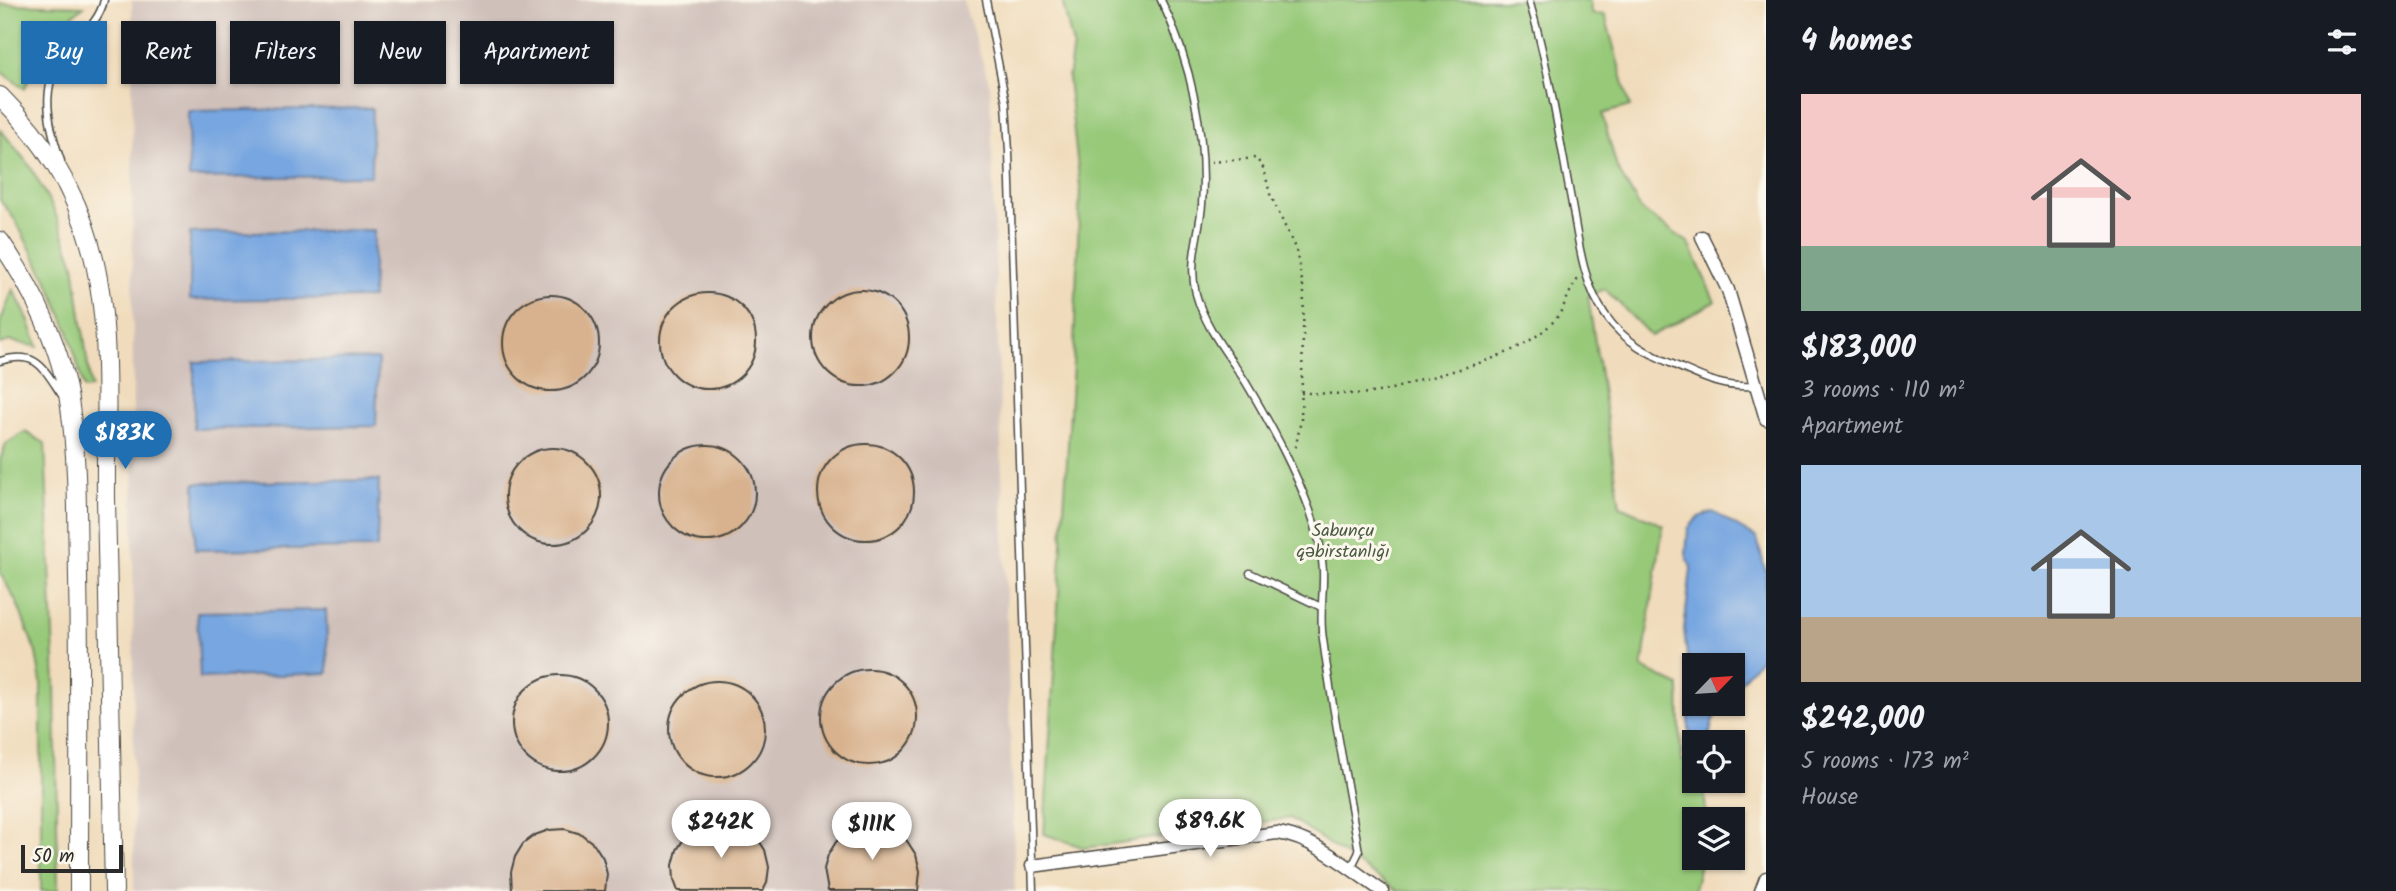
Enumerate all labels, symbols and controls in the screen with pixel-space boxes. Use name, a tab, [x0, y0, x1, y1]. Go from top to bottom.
text: 4 homes	[1801, 18, 1913, 66]
chip: Buy	[21, 21, 107, 84]
chip: Rent	[121, 21, 216, 84]
chip: Filters	[230, 21, 340, 84]
chip: New	[354, 21, 446, 84]
chip: Apartment	[460, 21, 614, 84]
icon: filters	[2323, 23, 2361, 61]
icon: home	[2018, 140, 2144, 266]
text: $183,000	[1801, 325, 1916, 373]
text: 3 rooms · 110 m²	[1801, 373, 1964, 409]
text: Apartment	[1801, 409, 1903, 445]
pin: $183K	[76, 412, 174, 471]
text: $183K	[95, 416, 155, 452]
icon: home	[2018, 511, 2144, 637]
park label: Sabunçu qəbirstanlığı	[1296, 517, 1390, 567]
north arrow	[1682, 653, 1745, 716]
map controls	[1682, 653, 1745, 870]
text: $242,000	[1801, 696, 1924, 744]
button: locate	[1682, 730, 1745, 793]
text: 5 rooms · 173 m²	[1801, 744, 1969, 780]
text: House	[1801, 780, 1858, 816]
pin: $242K	[672, 800, 770, 860]
pin: $89.6K	[1153, 800, 1267, 859]
pin: $111K	[823, 802, 921, 862]
text: $89.6K	[1175, 804, 1245, 840]
text: $242K	[688, 805, 754, 841]
text: $111K	[848, 807, 896, 843]
button: layers	[1682, 807, 1745, 870]
scale bar	[21, 842, 122, 874]
text: 50 m	[32, 842, 74, 872]

